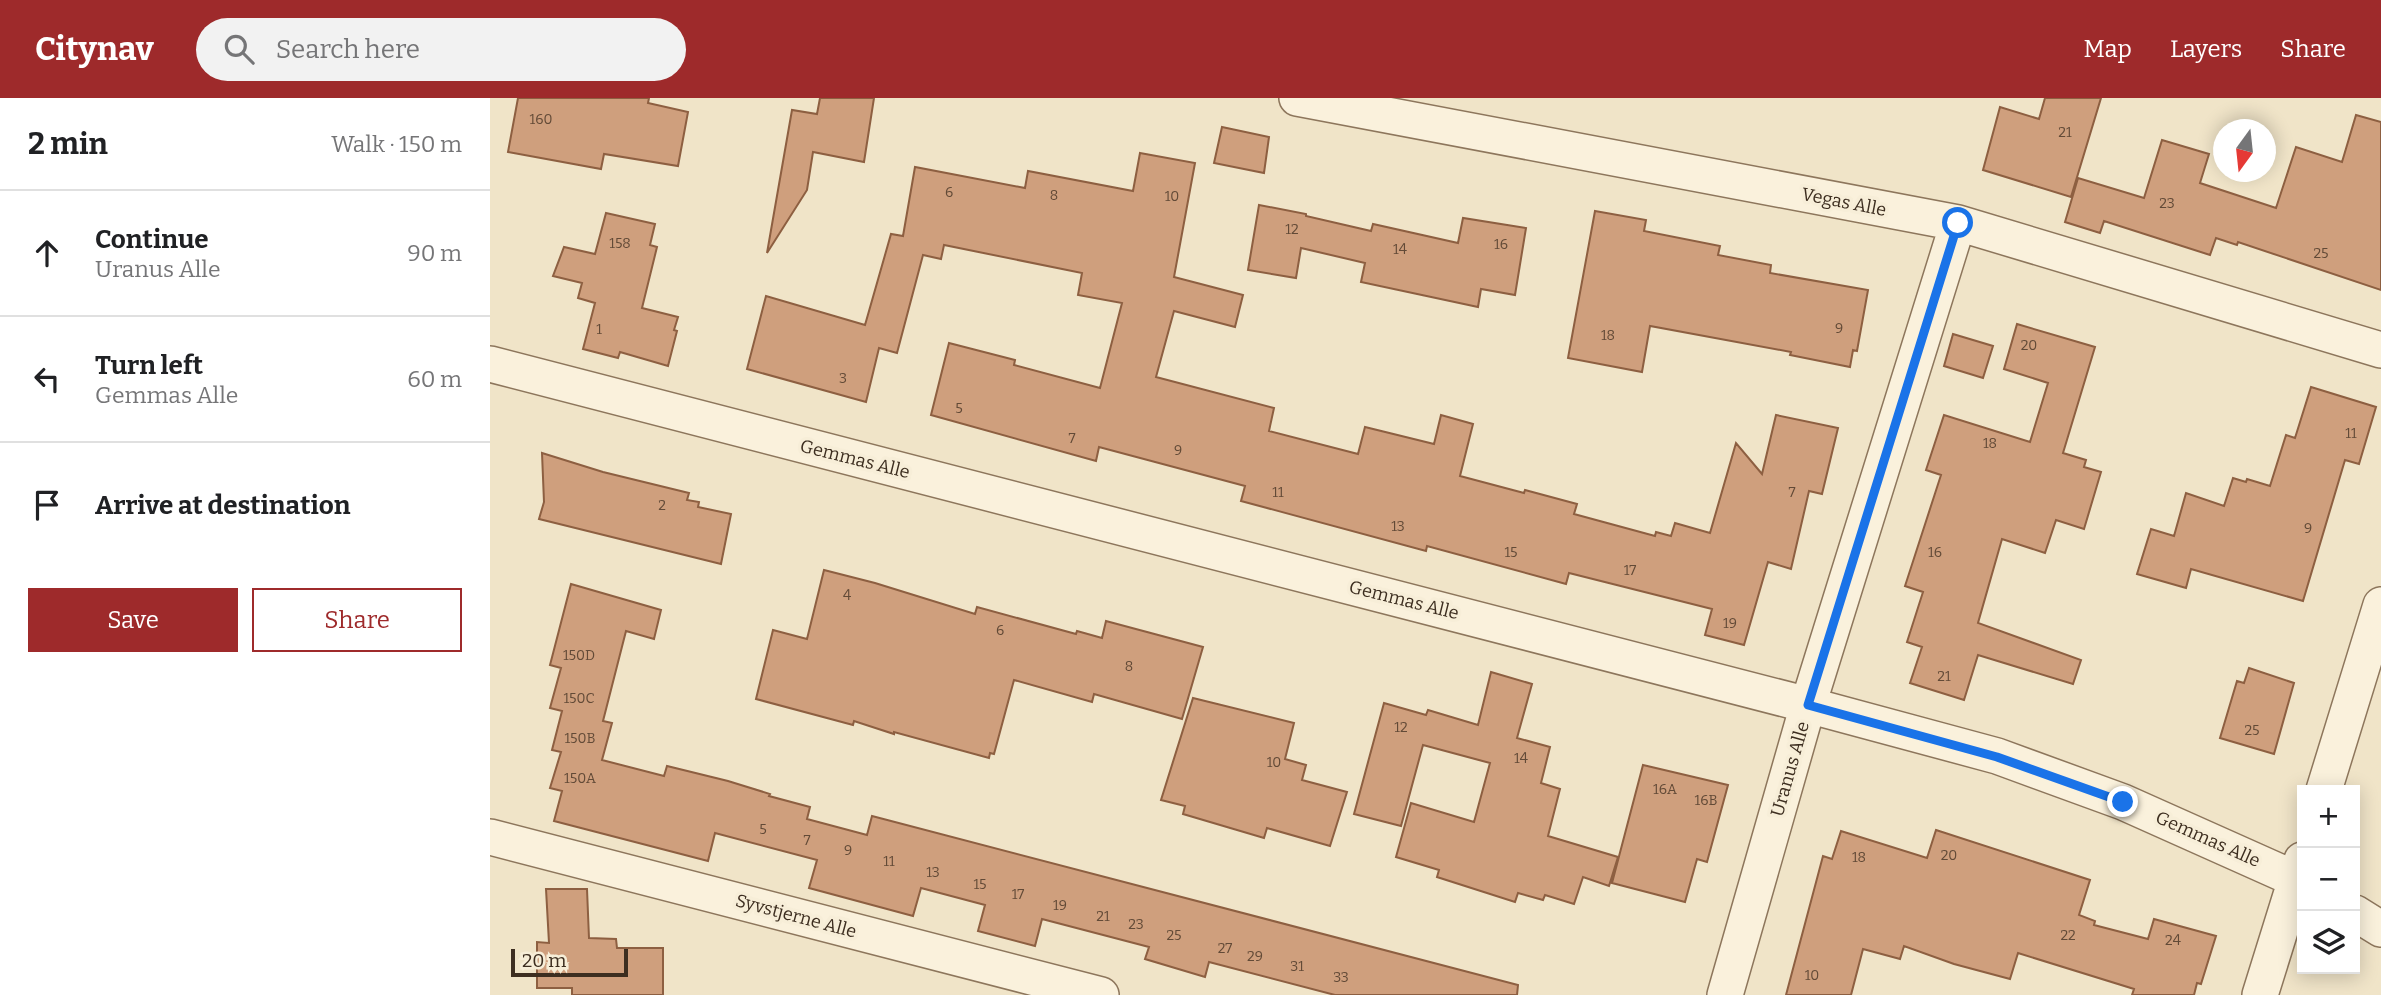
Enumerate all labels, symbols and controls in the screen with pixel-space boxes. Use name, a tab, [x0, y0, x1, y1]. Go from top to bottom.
search box	[196, 18, 686, 81]
text: Citynav	[35, 29, 154, 69]
icon: search	[220, 30, 258, 68]
text: Search here	[276, 34, 420, 65]
text: Map	[2084, 35, 2132, 63]
text: Layers	[2170, 35, 2242, 63]
text: Share	[2280, 35, 2346, 63]
house number: 160	[530, 111, 552, 128]
north arrow	[2213, 119, 2276, 182]
house number: 21	[2058, 124, 2072, 141]
text: 2 min	[28, 126, 108, 162]
text: Walk · 150 m	[331, 130, 462, 158]
street label: Vegas Alle	[1800, 183, 1888, 221]
house number: 6	[945, 184, 953, 201]
house number: 8	[1050, 187, 1058, 204]
house number: 10	[1165, 188, 1179, 205]
house number: 23	[2159, 195, 2175, 212]
route start	[1942, 207, 1973, 238]
house number: 12	[1285, 221, 1299, 238]
text: Continue	[95, 224, 209, 255]
icon: ahead	[28, 234, 66, 272]
house number: 158	[609, 235, 631, 252]
house number: 16	[1494, 236, 1508, 253]
text: 90 m	[407, 239, 462, 267]
house number: 14	[1393, 241, 1407, 258]
house number: 25	[2313, 245, 2329, 262]
text: Uranus Alle	[95, 255, 221, 283]
house number: 9	[1835, 320, 1843, 337]
house number: 1	[596, 321, 602, 338]
house number: 18	[1601, 327, 1615, 344]
house number: 20	[2021, 337, 2037, 354]
text: Turn left	[95, 350, 203, 381]
icon: left	[28, 360, 66, 398]
text: 60 m	[407, 365, 462, 393]
house number: 3	[839, 370, 847, 387]
text: Gemmas Alle	[95, 381, 238, 409]
house number: 5	[955, 400, 963, 417]
house number: 11	[2345, 425, 2357, 442]
house number: 7	[1068, 430, 1076, 447]
street label: Gemmas Alle	[798, 435, 912, 483]
house number: 18	[1983, 435, 1997, 452]
house number: 9	[1174, 442, 1182, 459]
house number: 11	[1272, 484, 1284, 501]
house number: 7	[1788, 484, 1796, 501]
icon: arrive	[28, 486, 66, 524]
text: Arrive at destination	[95, 490, 350, 521]
house number: 2	[658, 497, 666, 514]
house number: 13	[1391, 518, 1405, 535]
house number: 9	[2304, 520, 2312, 537]
house number: 15	[1504, 544, 1518, 561]
house number: 16	[1928, 544, 1942, 561]
house number: 17	[1624, 562, 1636, 579]
street label: Gemmas Alle	[1347, 576, 1461, 624]
house number: 4	[843, 587, 851, 604]
button: Save	[28, 588, 238, 652]
button: Share	[252, 588, 462, 652]
house number: 19	[1723, 615, 1737, 632]
house number: 6	[996, 622, 1004, 639]
house number: 150D	[563, 647, 595, 664]
house number: 8	[1125, 658, 1133, 675]
house number: 21	[1937, 668, 1951, 685]
house number: 150C	[563, 690, 595, 707]
house number: 12	[1394, 719, 1408, 736]
street label: Uranus Alle	[1766, 719, 1814, 819]
house number: 25	[2244, 722, 2260, 739]
house number: 150B	[564, 730, 596, 747]
house number: 14	[1514, 750, 1528, 767]
house number: 10	[1267, 754, 1281, 771]
house number: 150A	[564, 770, 596, 787]
house number: 16A	[1653, 781, 1677, 798]
map controls	[2297, 785, 2360, 974]
button: +	[2297, 785, 2360, 848]
route end	[2107, 786, 2138, 817]
house number: 16B	[1695, 792, 1717, 809]
street label: Gemmas Alle	[2152, 806, 2264, 872]
house number: 5	[759, 821, 767, 838]
house number: 7	[803, 832, 811, 849]
house number: 9	[844, 842, 852, 859]
house number: 20	[1941, 847, 1957, 864]
button: −	[2297, 848, 2360, 911]
house number: 18	[1852, 849, 1866, 866]
house number: 11	[883, 853, 895, 870]
house number: 13	[926, 864, 940, 881]
house number: 15	[973, 876, 987, 893]
house number: 17	[1012, 886, 1024, 903]
street label: Syvstjerne Alle	[733, 889, 859, 943]
house number: 19	[1053, 897, 1067, 914]
house number: 21	[1096, 908, 1110, 925]
button: layers	[2297, 911, 2360, 974]
house number: 23	[1128, 916, 1144, 933]
house number: 25	[1166, 927, 1182, 944]
house number: 22	[2060, 927, 2076, 944]
house number: 24	[2165, 932, 2181, 949]
house number: 27	[1218, 940, 1232, 957]
scale bar	[511, 946, 628, 978]
house number: 29	[1247, 948, 1263, 965]
text: 20 m	[522, 949, 566, 972]
house number: 31	[1290, 958, 1304, 975]
house number: 10	[1805, 967, 1819, 984]
house number: 33	[1333, 969, 1349, 986]

